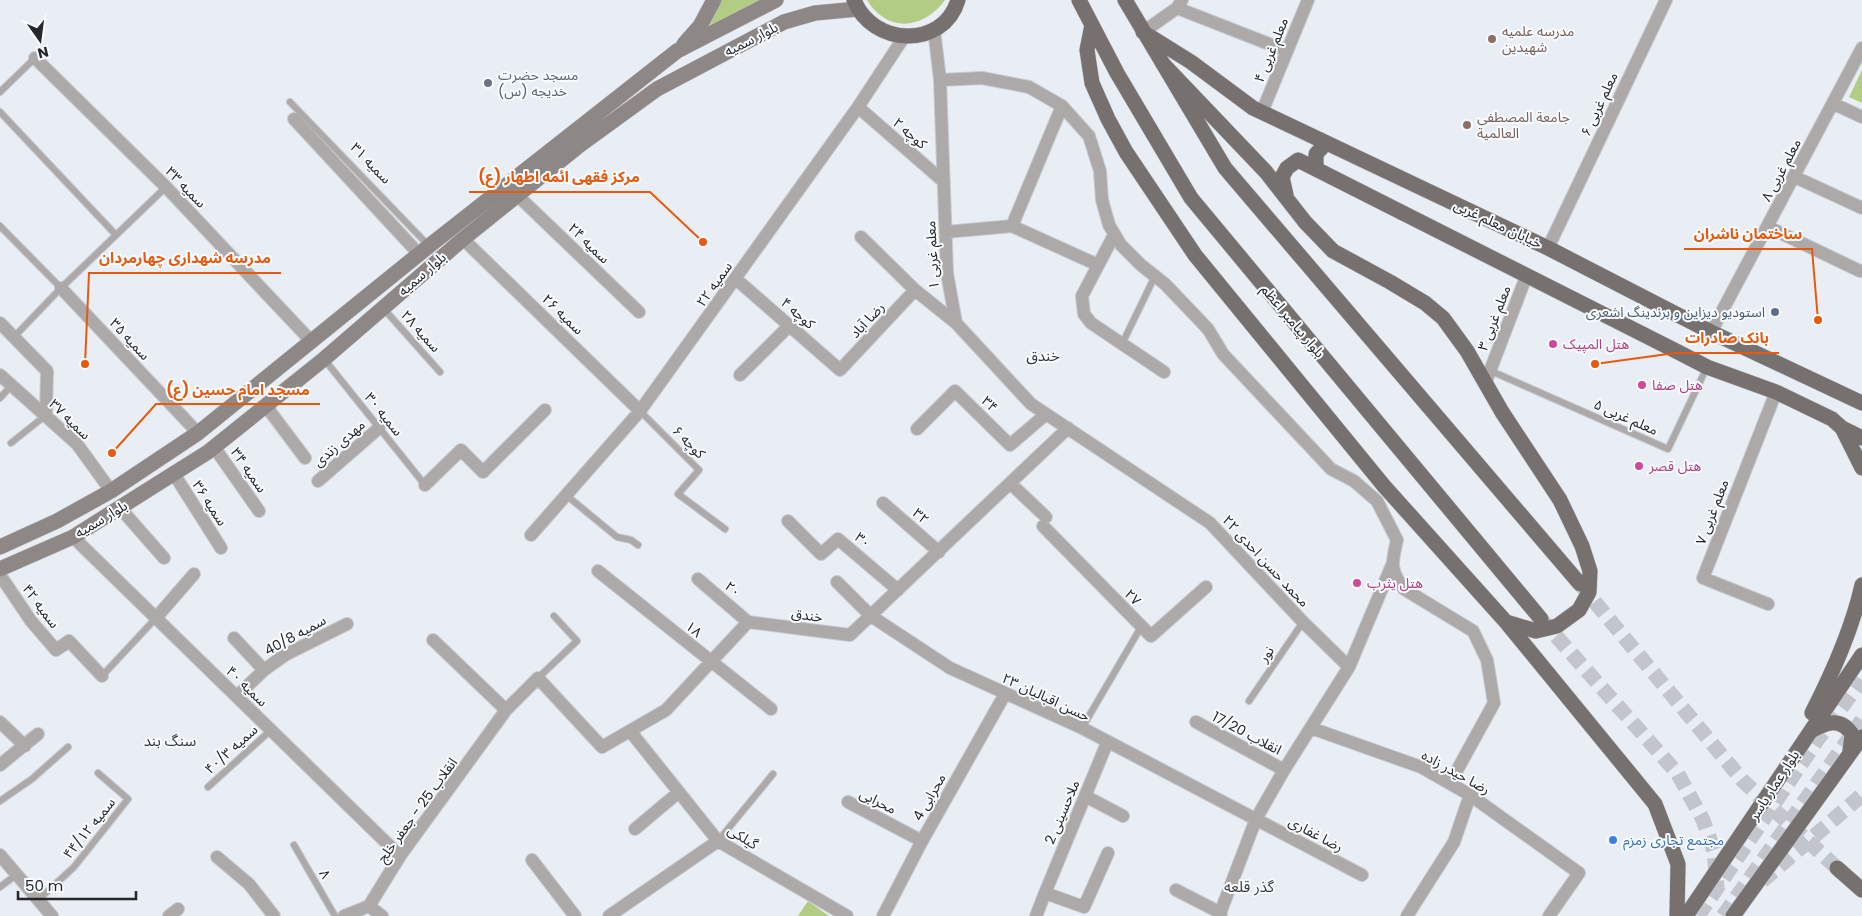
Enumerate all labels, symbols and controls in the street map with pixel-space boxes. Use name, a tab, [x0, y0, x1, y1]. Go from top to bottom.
north arrow	[15, 15, 65, 65]
street label: معلم غربی ۴	[1249, 15, 1294, 86]
street label: بلوار سمیه	[721, 17, 782, 61]
place label: مدرسه علمیه شهیدین	[1502, 21, 1574, 57]
marker: مدرسه علمیه شهیدین	[1486, 33, 1498, 45]
text: N	[36, 42, 51, 64]
place label: مسجد حضرت خدیجه (س)	[498, 65, 578, 101]
street label: معلم غربی ۶	[1575, 69, 1623, 140]
marker: مسجد حضرت خدیجه (س)	[482, 77, 494, 89]
place label: جامعة المصطفی العالمیة	[1477, 107, 1570, 143]
street label: کوچه ۲	[889, 113, 932, 154]
marker: جامعة المصطفی العالمیة	[1461, 119, 1473, 131]
street label: معلم غربی ۸	[1756, 135, 1807, 205]
street label: سمیه ۳۱	[346, 138, 396, 188]
street label: سمیه ۳۳	[161, 162, 211, 212]
callout: مرکز فقهی ائمه اطهار (ع)	[469, 162, 650, 192]
text: مرکز فقهی ائمه اطهار (ع)	[478, 166, 640, 188]
street label: خیابان معلم غربی	[1450, 195, 1545, 254]
street label: سمیه ۲۴	[564, 218, 614, 268]
callout: ساختمان ناشران	[1684, 219, 1812, 249]
street label: معلم غربی ۱	[920, 220, 945, 290]
text: ساختمان ناشران	[1694, 223, 1802, 244]
callout: مدرسه شهداری چهارمردان	[89, 243, 281, 273]
text: مدرسه شهداری چهارمردان	[99, 247, 271, 268]
street label: بلوار سمیه	[394, 247, 451, 301]
street label: سمیه ۲۲	[691, 257, 737, 311]
street label: بلوار پیامبر اعظم	[1256, 280, 1330, 363]
street label: معلم غربی ۳	[1472, 282, 1517, 354]
street label: سمیه ۲۶	[538, 289, 588, 339]
street label: کوچه ۴	[777, 293, 820, 334]
street label: رضا آباد	[845, 297, 889, 343]
place label: استودیو دیزاین و برندینگ اشعری	[1586, 302, 1765, 322]
street label: سمیه ۲۸	[397, 305, 445, 357]
marker: استودیو دیزاین و برندینگ اشعری	[1769, 306, 1781, 318]
street label: سمیه ۳۵	[105, 314, 155, 364]
callout: بانک صادرات	[1675, 323, 1779, 353]
text: بانک صادرات	[1685, 327, 1769, 348]
place label: هتل المپیک	[1563, 334, 1629, 354]
marker: هتل المپیک	[1547, 338, 1559, 350]
district label: خندق	[1026, 345, 1060, 366]
callout: مسجد امام حسین (ع)	[156, 374, 320, 404]
place label: هتل صفا	[1652, 375, 1703, 395]
text: مسجد امام حسین (ع)	[166, 379, 310, 401]
marker: هتل صفا	[1636, 379, 1648, 391]
street label: سمیه ۳۰	[360, 388, 408, 440]
street label: ۳۴	[977, 391, 1003, 417]
street label: سمیه ۳۷	[45, 394, 95, 444]
street label: معلم غربی ۵	[1590, 394, 1661, 441]
street label: مهدی زندی	[309, 415, 369, 471]
street label: کوچه ۶	[668, 421, 710, 463]
street label: سمیه ۳۴	[226, 443, 272, 497]
place label: هتل قصر	[1648, 456, 1701, 476]
marker: هتل قصر	[1633, 460, 1645, 472]
street label: سمیه ۳۶	[188, 476, 232, 530]
street label: معلم غربی ۷	[1690, 476, 1735, 548]
street label: بلوار سمیه	[71, 495, 131, 542]
street label: ۳۲	[908, 503, 934, 529]
street label: ۲۲ محمد حسن احدی	[1218, 511, 1314, 611]
street label: ۳۰	[850, 527, 876, 553]
place label: هتل یثرب	[1367, 573, 1423, 593]
street label: ۲۰	[720, 576, 746, 602]
marker: هتل یثرب	[1351, 577, 1363, 589]
street label: سمیه ۴۲	[18, 580, 64, 632]
street label: ۲۷	[1120, 584, 1146, 610]
street label: خندق	[790, 603, 824, 627]
street label: سمیه 40/8	[260, 610, 330, 660]
street label: ۱۸	[681, 616, 707, 642]
street label: نور	[1253, 642, 1279, 667]
street label: سمیه ۴۰	[222, 661, 272, 711]
street label: ۲۳ حسن اقبالیان	[999, 668, 1093, 726]
street label: انقلاب 17/20	[1209, 706, 1285, 760]
street label: سمیه ۴۰/۳	[200, 720, 262, 778]
district label: سنگ بند	[144, 730, 197, 751]
street label: رضا حیدر زاده	[1418, 745, 1494, 799]
street label: بلوار عمار یاسر	[1743, 746, 1804, 825]
street label: انقلاب 25 - جعفر خلج	[372, 753, 463, 867]
street label: محرابی 4	[907, 770, 951, 824]
street label: ملاحسینی 2	[1040, 777, 1084, 847]
street label: محرابی	[856, 783, 900, 819]
street label: سمیه ۴۴/۱۲	[58, 793, 120, 863]
street label: رضا غفاری	[1285, 811, 1347, 857]
street label: گیلکی	[724, 820, 762, 854]
place label: مجتمع تجاری زمزم	[1623, 830, 1724, 851]
marker: مجتمع تجاری زمزم	[1607, 834, 1619, 846]
street label: ۸	[314, 866, 336, 882]
scale bar	[18, 868, 135, 900]
text: 50 m	[25, 875, 63, 896]
district label: گذر قلعه	[1224, 876, 1275, 897]

